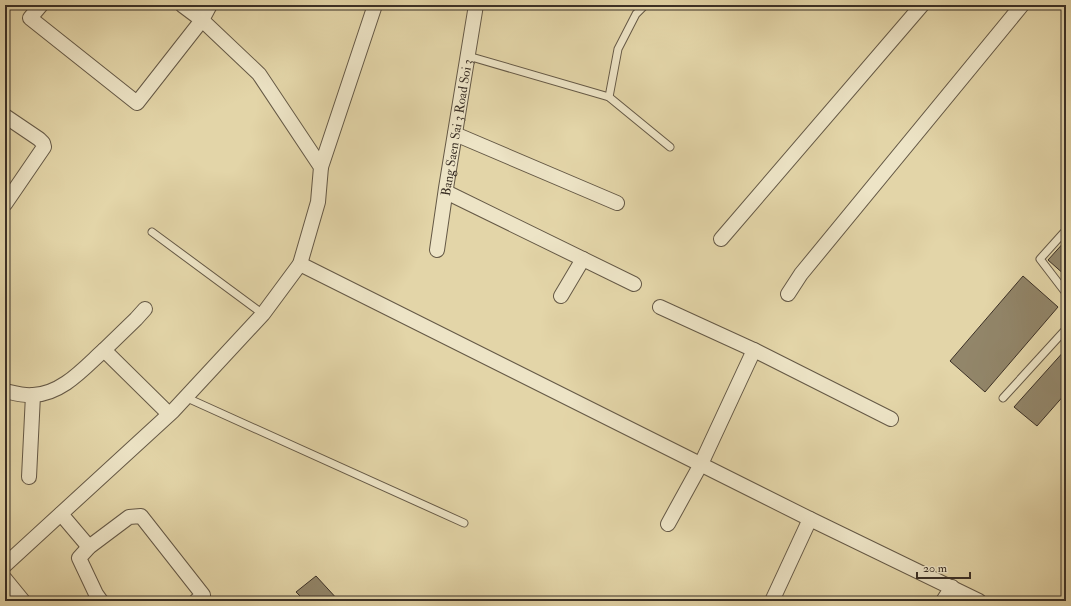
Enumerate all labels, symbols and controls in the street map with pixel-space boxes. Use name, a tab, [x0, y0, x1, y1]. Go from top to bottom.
street label: Bang Saen Sai 3 Road Soi 3	[438, 58, 476, 197]
scale bar	[917, 554, 970, 580]
text: 20 m	[923, 561, 948, 576]

